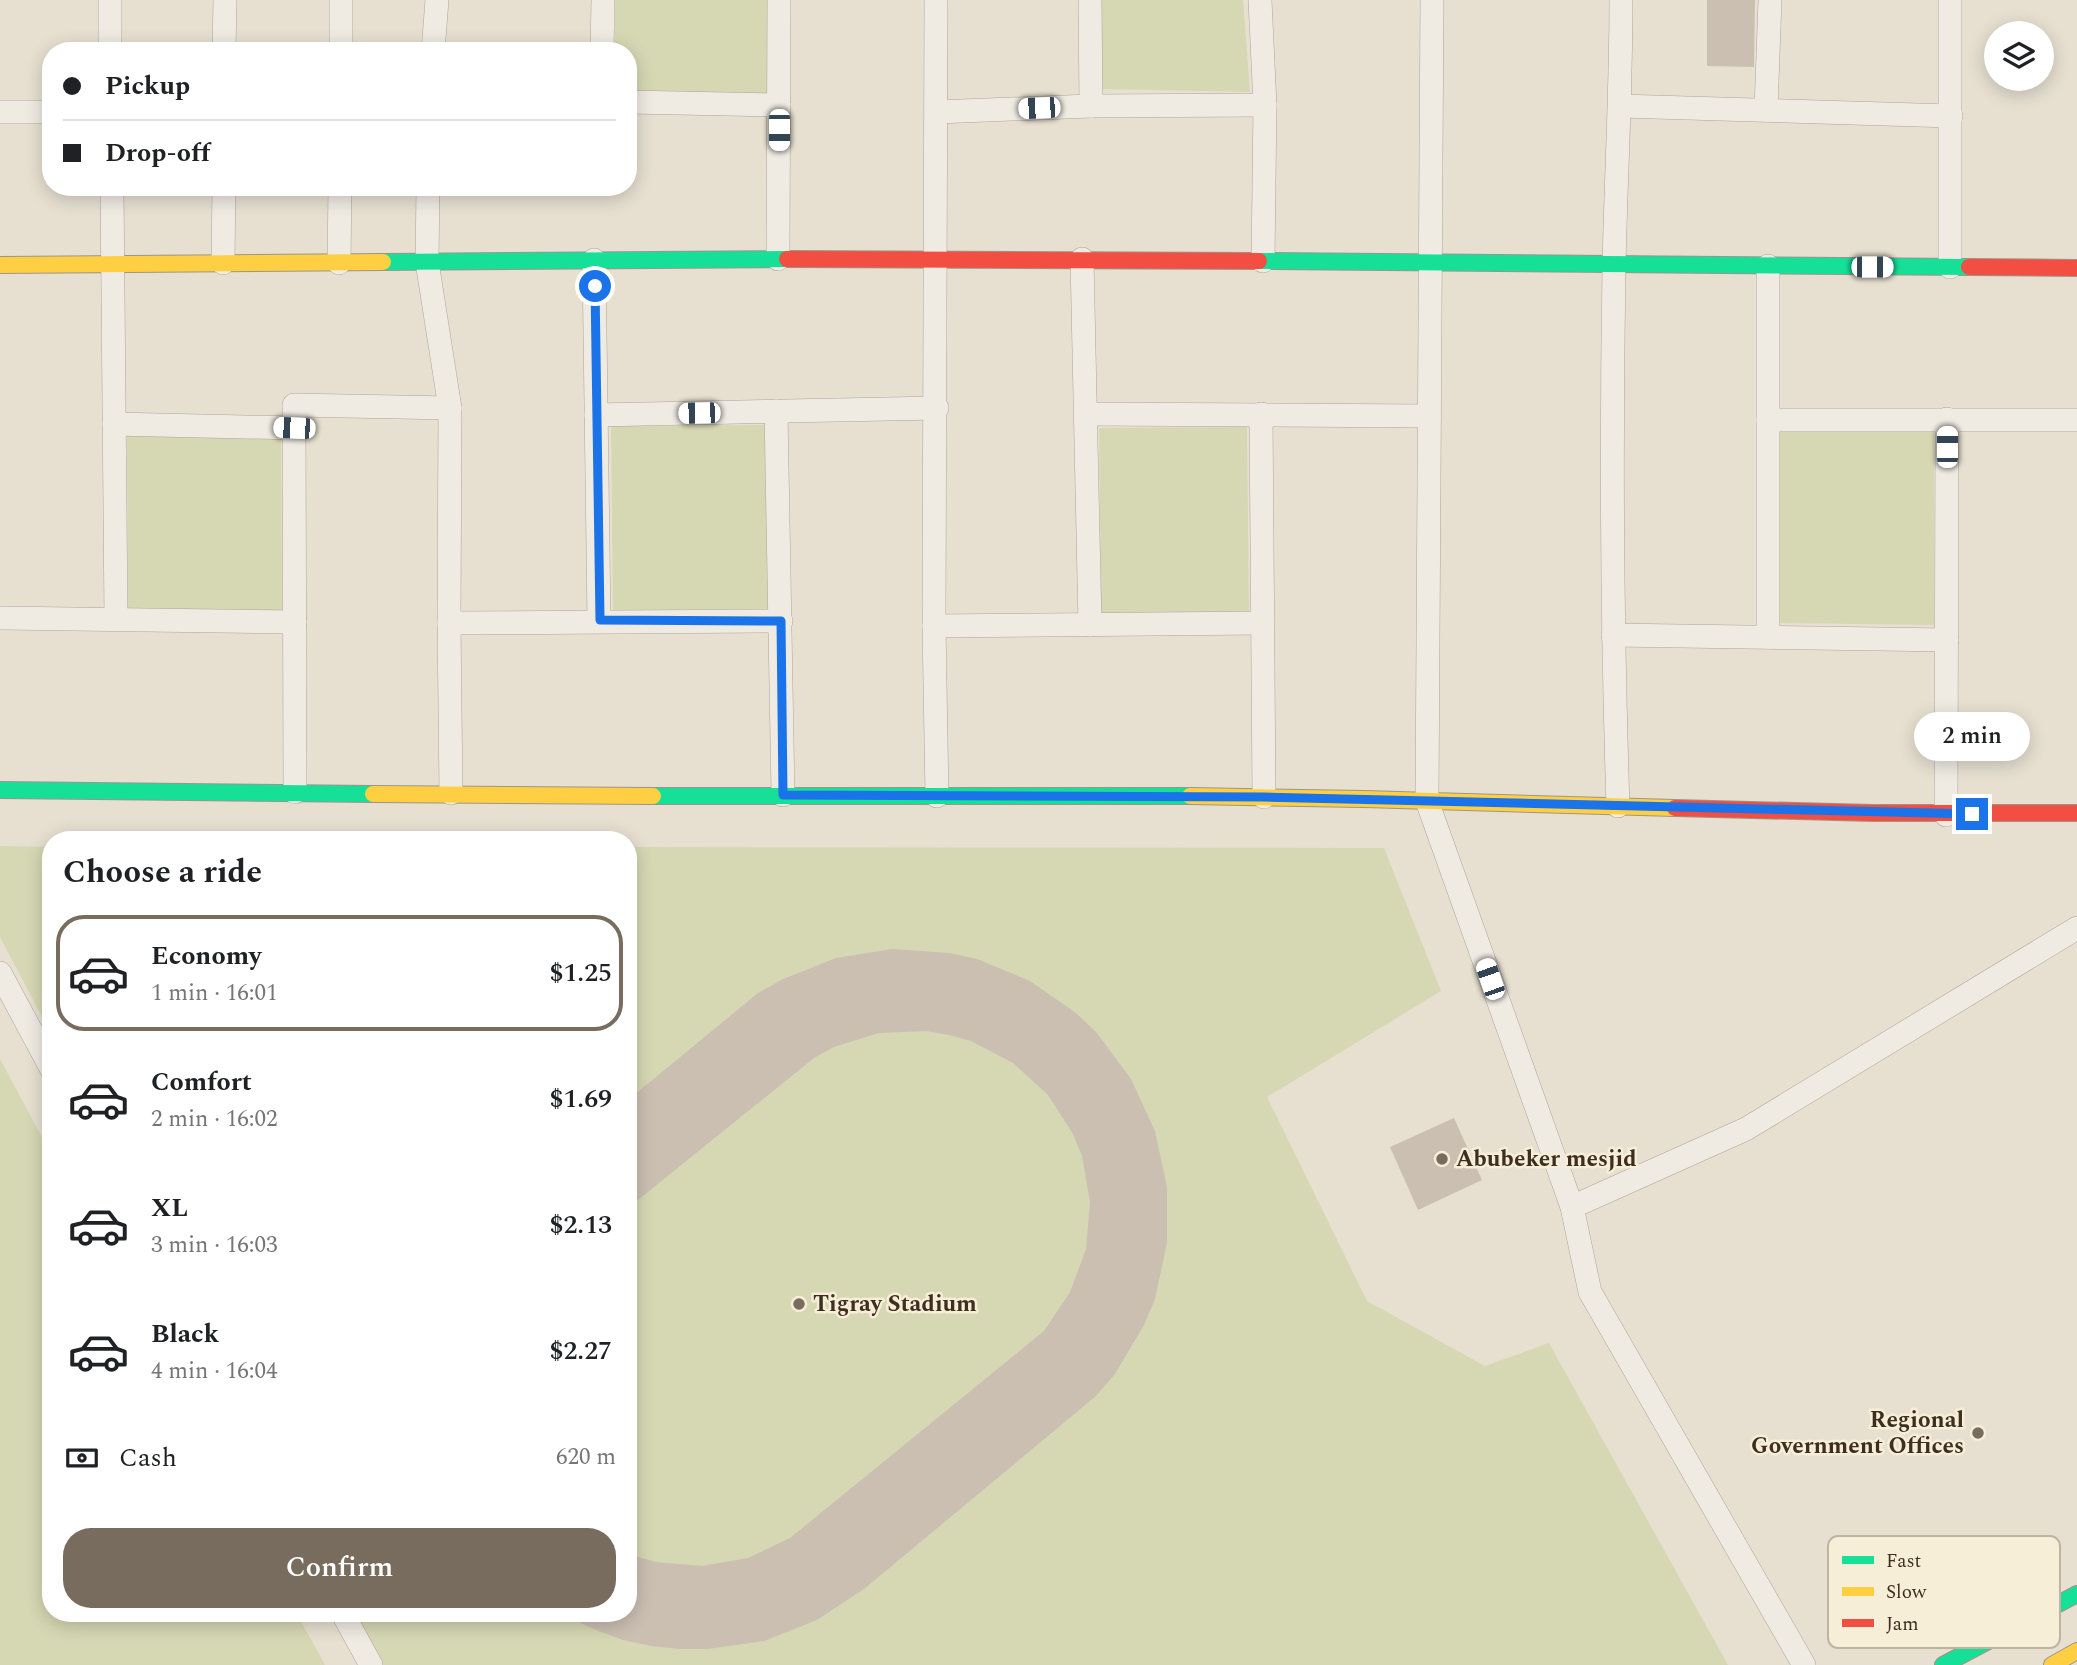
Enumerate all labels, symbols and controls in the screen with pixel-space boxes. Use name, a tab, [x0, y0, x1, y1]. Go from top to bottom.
map controls	[1984, 21, 2054, 91]
button: layers	[1984, 21, 2054, 91]
text: Pickup	[105, 66, 190, 106]
car	[1018, 97, 1061, 119]
car	[769, 109, 790, 151]
text: Drop-off	[105, 133, 210, 173]
car	[1852, 257, 1894, 278]
route start	[579, 270, 611, 302]
car	[678, 402, 721, 424]
car	[273, 417, 316, 439]
car	[1937, 426, 1958, 468]
callout: 2 min	[1914, 712, 2030, 762]
text: 2 min	[1942, 719, 2002, 754]
route end	[1956, 798, 1988, 830]
text: Choose a ride	[63, 848, 262, 897]
text: Economy	[151, 936, 261, 976]
icon: car	[67, 942, 130, 1005]
text: $1.25	[549, 953, 612, 993]
car	[1474, 956, 1507, 1002]
text: 1 min · 16:01	[151, 976, 278, 1011]
text: Comfort	[151, 1062, 252, 1102]
icon: car	[67, 1068, 130, 1131]
text: $1.69	[549, 1079, 612, 1119]
text: 2 min · 16:02	[151, 1102, 278, 1137]
place label: Abubeker mesjid	[1456, 1142, 1637, 1177]
marker: Abubeker mesjid	[1434, 1151, 1450, 1167]
text: XL	[151, 1188, 188, 1228]
icon: car	[67, 1194, 130, 1257]
text: $2.13	[549, 1205, 612, 1245]
text: 3 min · 16:03	[151, 1228, 278, 1263]
place label: Tigray Stadium	[813, 1287, 977, 1322]
marker: Tigray Stadium	[791, 1296, 807, 1312]
text: Black	[151, 1314, 219, 1354]
icon: car	[67, 1320, 130, 1383]
text: $2.27	[549, 1331, 612, 1371]
text: 4 min · 16:04	[151, 1354, 278, 1389]
place label: Regional Government Offices	[1751, 1403, 1964, 1464]
marker: Regional Government Offices	[1970, 1425, 1986, 1441]
text: Cash	[119, 1438, 177, 1478]
icon: cash	[63, 1439, 101, 1477]
text: 620 m	[556, 1440, 616, 1475]
button: Confirm	[63, 1528, 616, 1608]
legend	[1828, 1536, 2060, 1648]
text: Fast	[1886, 1547, 1922, 1576]
text: Slow	[1886, 1578, 1927, 1607]
text: Jam	[1886, 1610, 1918, 1639]

